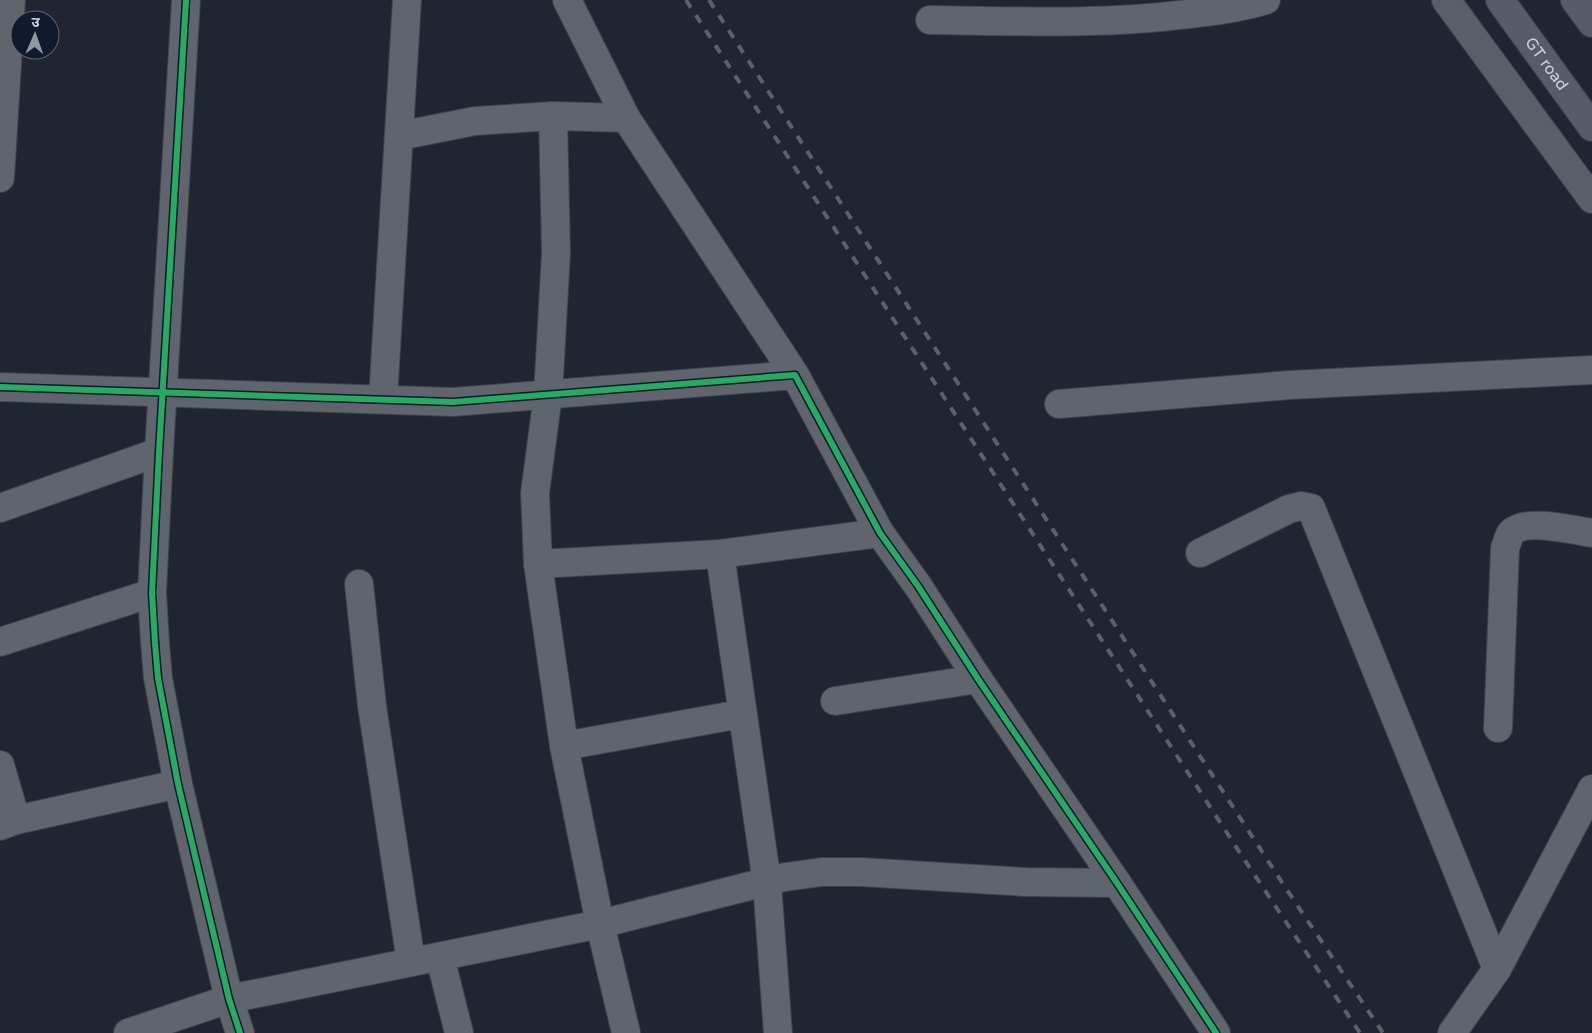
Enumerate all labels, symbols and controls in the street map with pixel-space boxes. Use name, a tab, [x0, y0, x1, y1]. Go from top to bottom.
north arrow	[10, 10, 60, 60]
text: उ	[31, 14, 41, 31]
street label: GT road	[1520, 33, 1572, 94]

